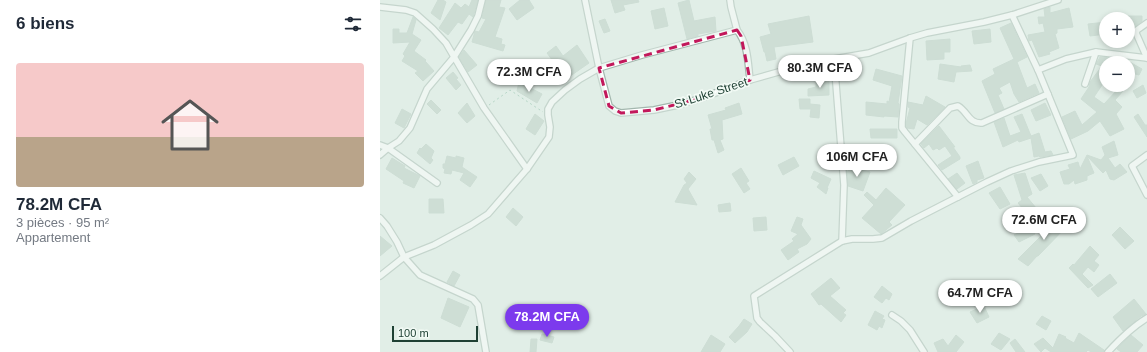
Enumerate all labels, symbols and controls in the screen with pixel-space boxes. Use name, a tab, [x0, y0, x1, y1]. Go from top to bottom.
map controls	[1099, 12, 1135, 92]
button: +	[1099, 12, 1135, 48]
icon: filters	[342, 13, 364, 35]
text: 6 biens	[16, 14, 75, 33]
pin: 80.3M CFA	[774, 55, 866, 89]
button: −	[1099, 56, 1135, 92]
pin: 72.3M CFA	[483, 59, 575, 93]
text: 80.3M CFA	[787, 60, 853, 75]
text: 72.3M CFA	[496, 64, 562, 79]
street label: St Luke Street	[673, 74, 750, 111]
icon: home	[154, 89, 226, 161]
pin: 106M CFA	[816, 144, 898, 178]
text: 106M CFA	[826, 149, 888, 164]
text: 78.2M CFA	[16, 195, 102, 214]
pin: 72.6M CFA	[998, 207, 1090, 241]
text: 72.6M CFA	[1011, 212, 1077, 227]
text: 3 pièces · 95 m²	[16, 215, 109, 230]
text: Appartement	[16, 230, 90, 245]
pin: 64.7M CFA	[934, 280, 1026, 314]
text: 64.7M CFA	[947, 285, 1013, 300]
pin: 78.2M CFA	[501, 304, 593, 338]
text: 78.2M CFA	[514, 309, 580, 324]
scale bar	[392, 324, 478, 343]
text: 100 m	[398, 327, 429, 339]

